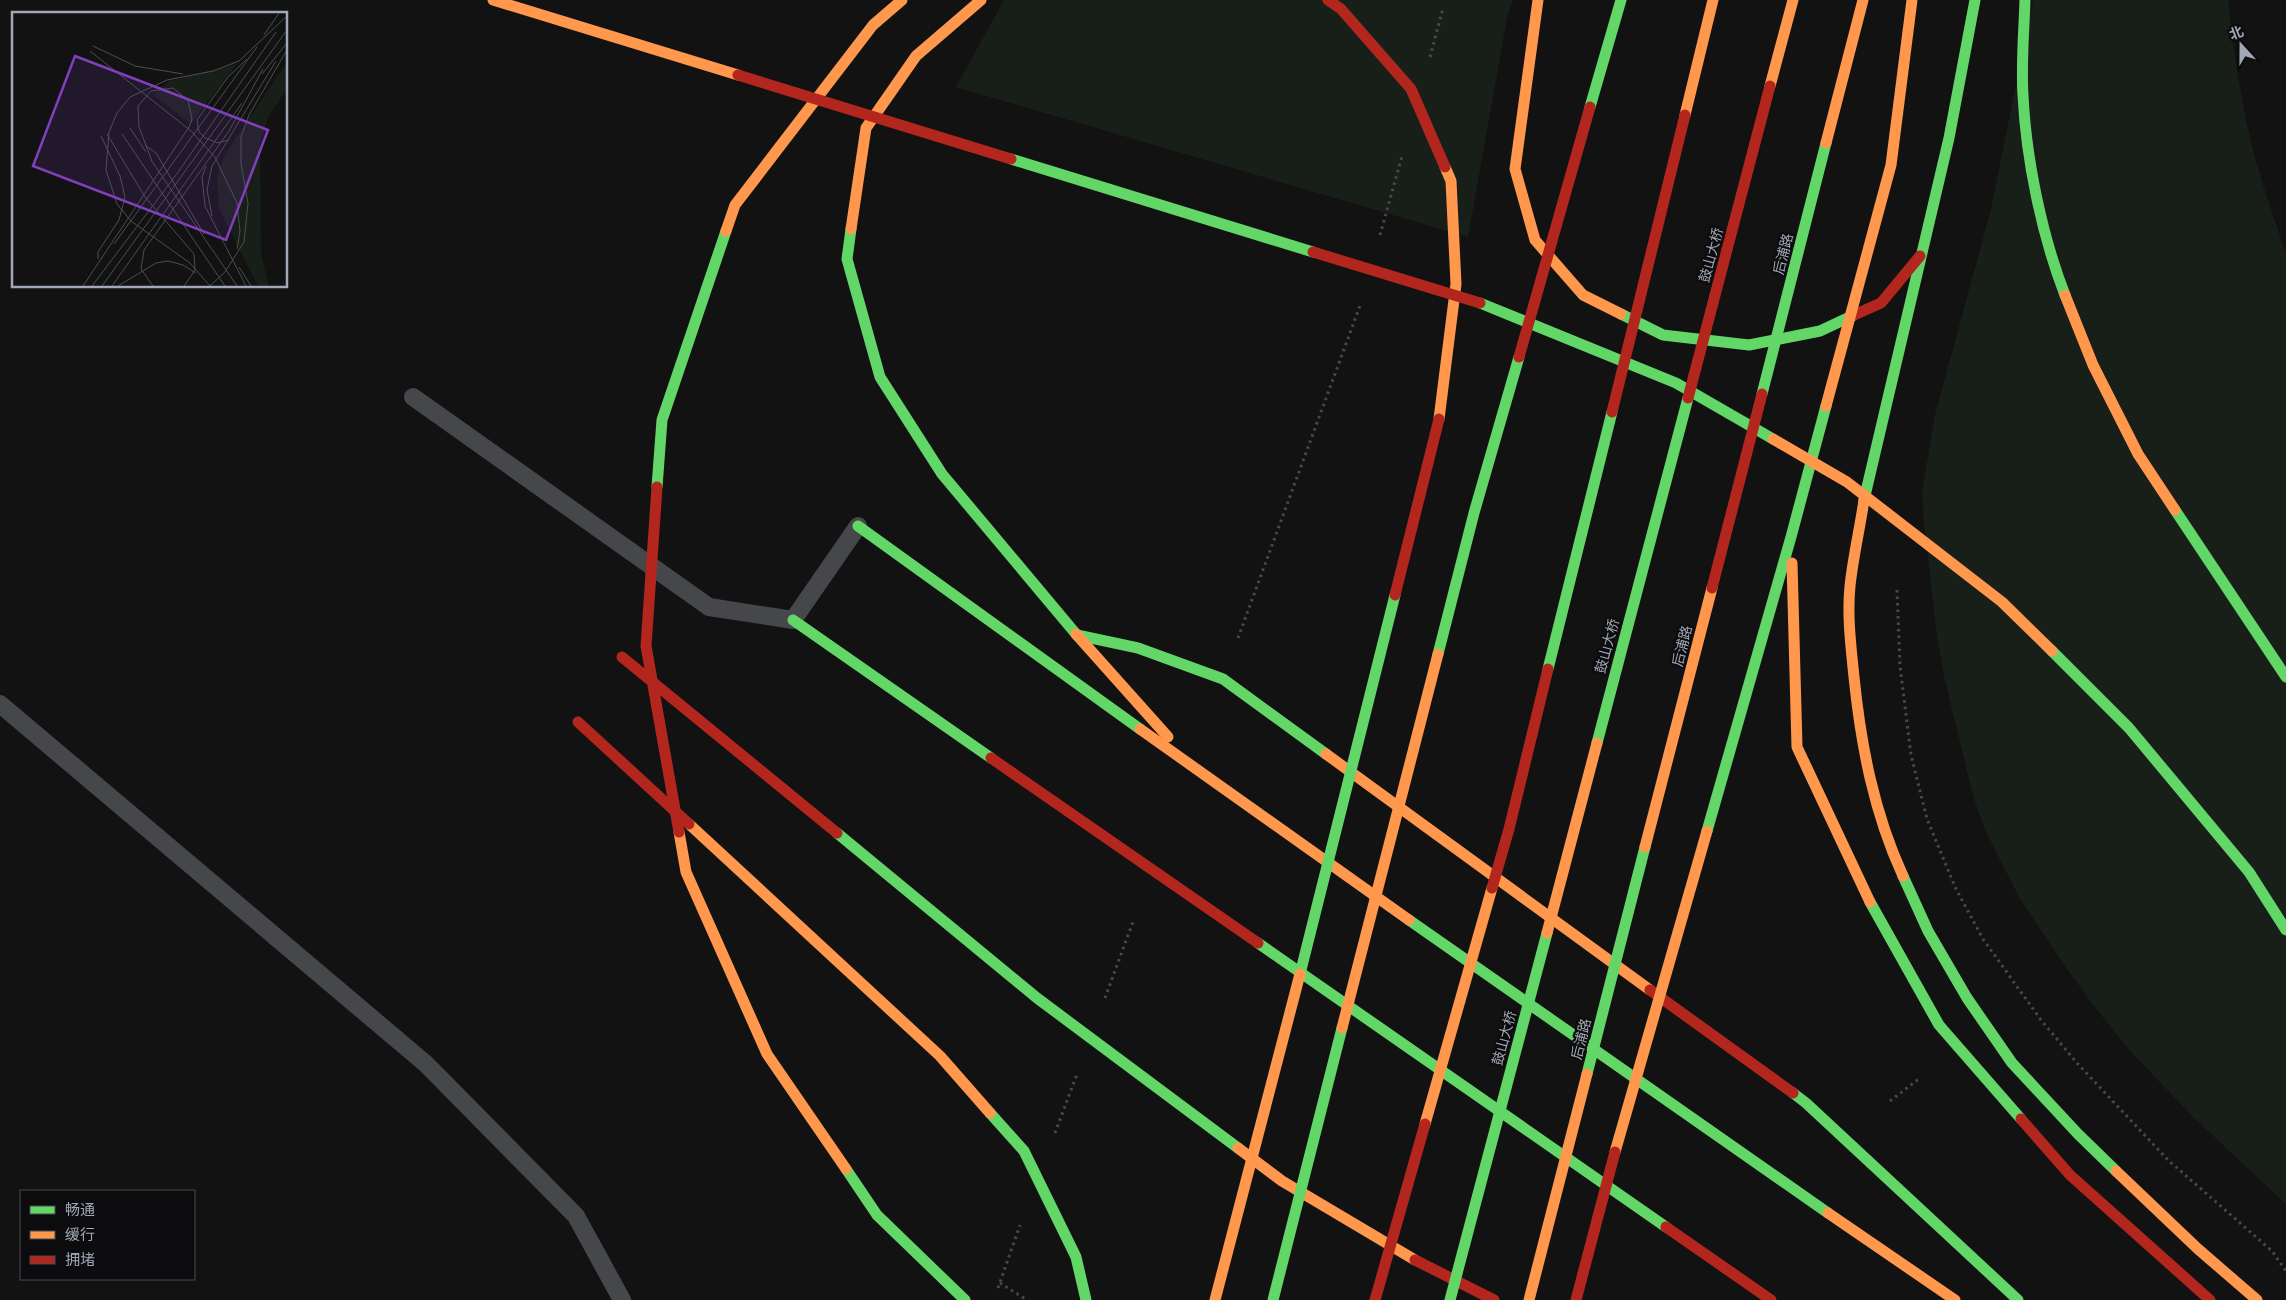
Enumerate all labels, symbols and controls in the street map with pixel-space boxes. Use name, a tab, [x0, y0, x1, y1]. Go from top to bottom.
inset map	[12, 12, 288, 288]
north arrow	[2216, 20, 2266, 70]
text: 北	[2226, 21, 2246, 44]
street label: 鼓山大桥	[1694, 225, 1727, 284]
street label: 后浦路	[1768, 231, 1797, 277]
street label: 鼓山大桥	[1590, 616, 1623, 675]
street label: 后浦路	[1667, 623, 1696, 669]
street label: 鼓山大桥	[1487, 1008, 1520, 1067]
street label: 后浦路	[1566, 1016, 1595, 1062]
legend	[20, 1190, 195, 1280]
text: 畅通	[65, 1199, 95, 1219]
text: 缓行	[65, 1224, 95, 1244]
text: 拥堵	[65, 1249, 95, 1269]

